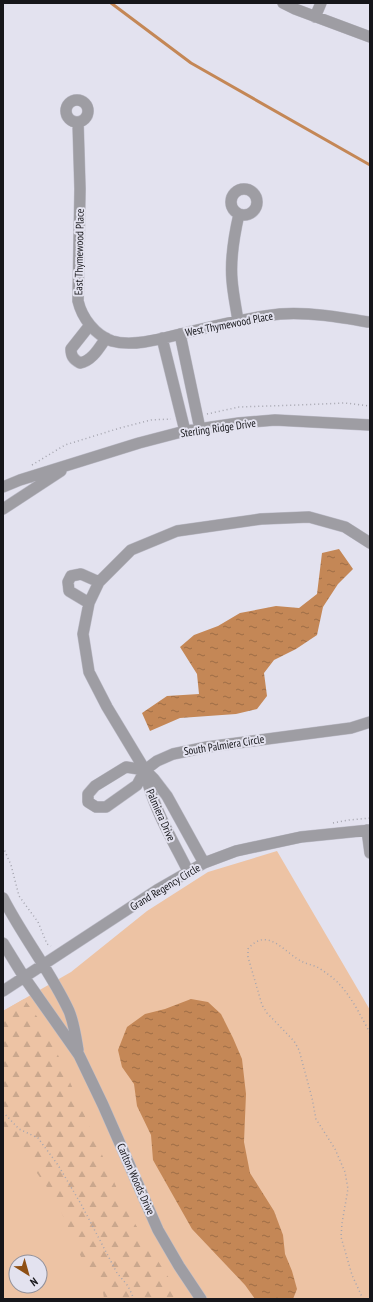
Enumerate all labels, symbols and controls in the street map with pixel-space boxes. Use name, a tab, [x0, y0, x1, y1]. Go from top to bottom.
street label: East Thymewood Place	[71, 208, 87, 295]
street label: West Thymewood Place	[184, 309, 274, 339]
street label: Sterling Ridge Drive	[179, 416, 257, 440]
street label: South Palmiera Circle	[183, 732, 266, 758]
street label: Palmiera Drive	[143, 787, 179, 844]
street label: Grand Regency Circle	[127, 860, 203, 914]
street label: Carlton Woods Drive	[114, 1141, 158, 1217]
north arrow	[8, 1254, 48, 1294]
text: N	[27, 1275, 41, 1289]

